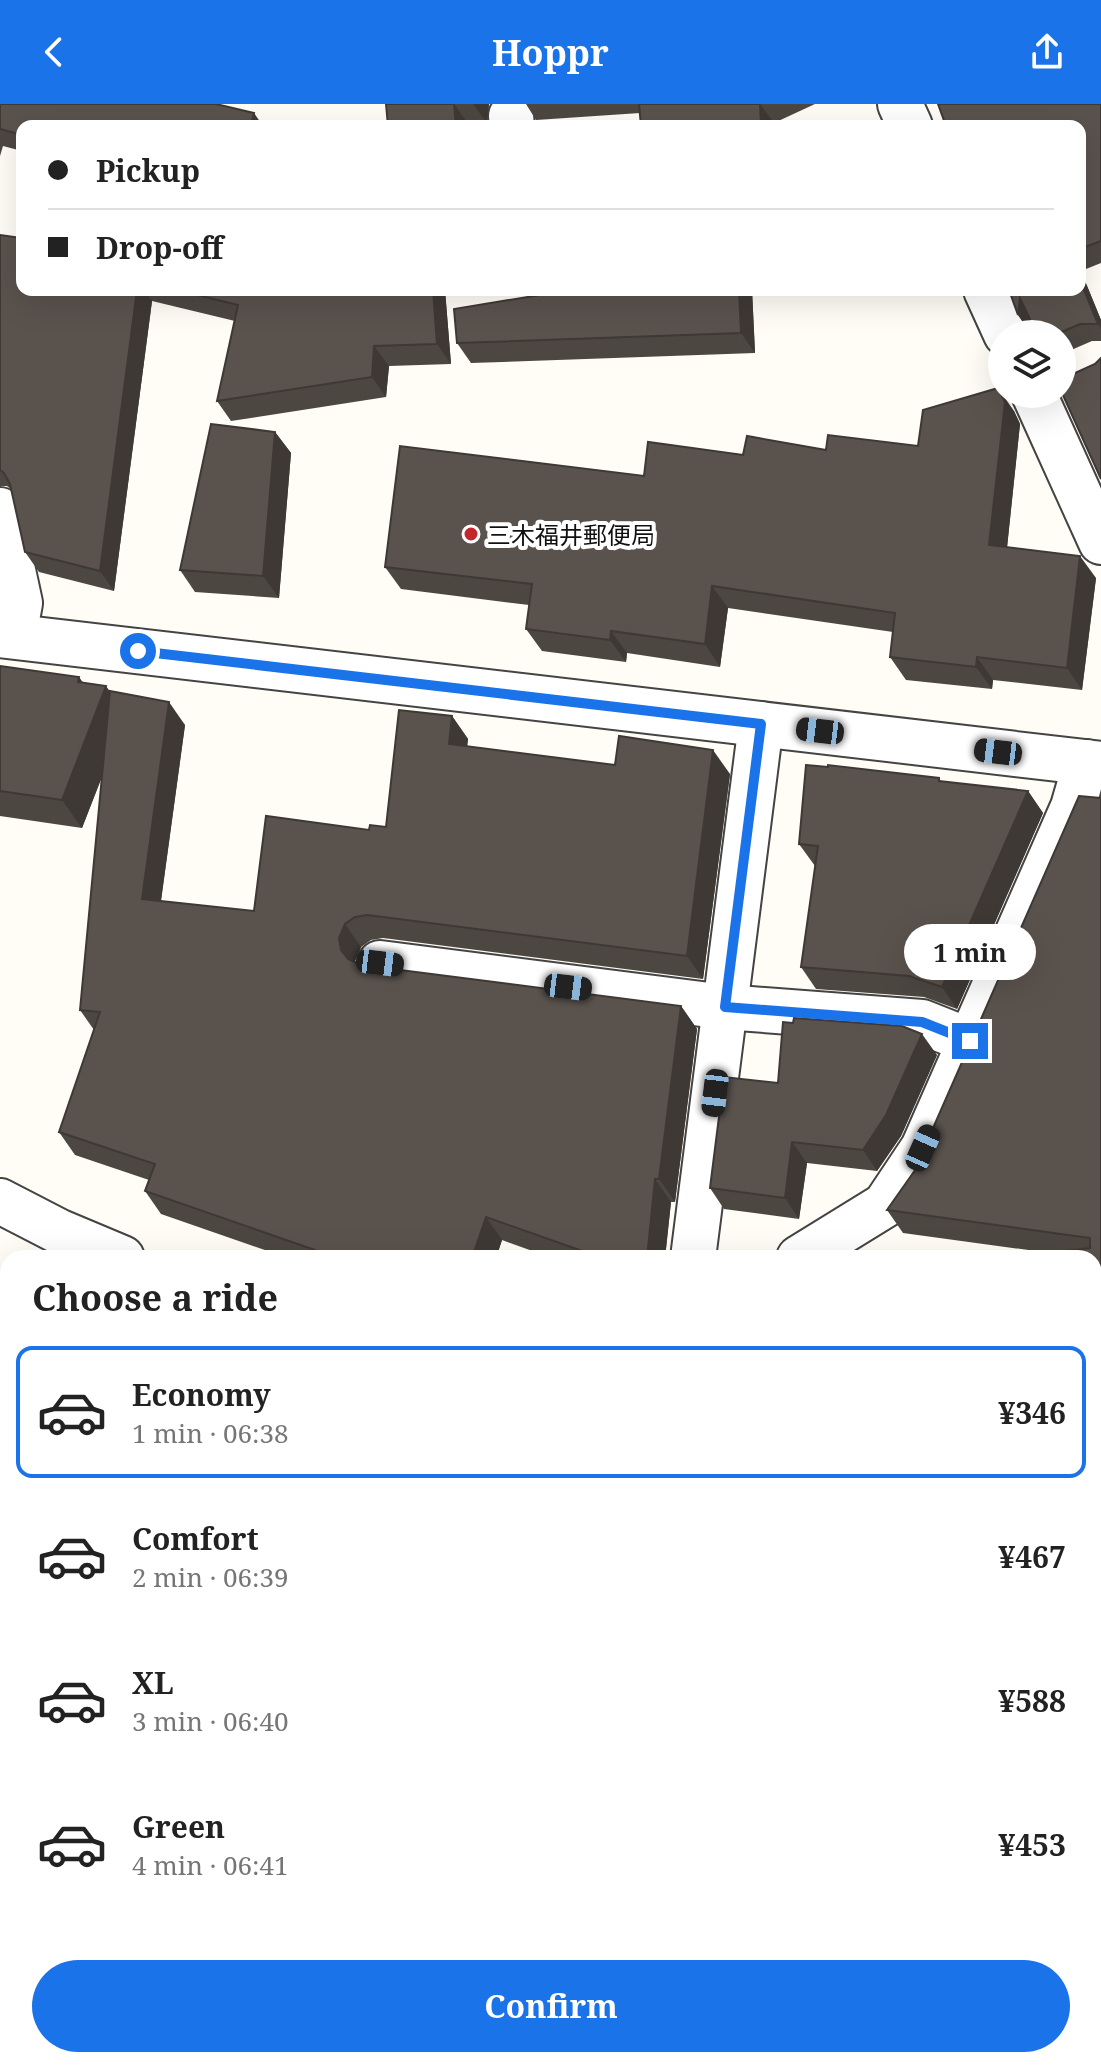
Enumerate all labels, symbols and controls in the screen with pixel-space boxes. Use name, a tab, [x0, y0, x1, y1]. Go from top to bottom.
text: Hoppr	[492, 28, 609, 77]
icon: back	[32, 30, 76, 74]
icon: share	[1025, 30, 1069, 74]
text: Pickup	[96, 150, 200, 191]
text: Drop-off	[96, 227, 223, 268]
map controls	[988, 320, 1076, 408]
button: layers	[988, 320, 1076, 408]
place label: 三木福井郵便局	[487, 518, 655, 551]
marker: 三木福井郵便局	[462, 525, 480, 543]
route start	[120, 633, 156, 669]
car	[795, 716, 845, 746]
car	[973, 737, 1023, 767]
callout: 1 min	[904, 925, 1036, 981]
text: 1 min	[933, 934, 1007, 970]
car	[355, 948, 405, 978]
car	[543, 972, 593, 1002]
route end	[952, 1023, 988, 1059]
car	[700, 1068, 730, 1118]
car	[902, 1121, 944, 1175]
text: Choose a ride	[32, 1273, 278, 1322]
text: Economy	[132, 1374, 271, 1415]
icon: car	[36, 1376, 108, 1448]
text: ¥346	[998, 1392, 1066, 1433]
text: 1 min · 06:38	[132, 1415, 289, 1451]
text: Comfort	[132, 1518, 259, 1559]
icon: car	[36, 1520, 108, 1592]
text: ¥467	[998, 1536, 1066, 1577]
text: 2 min · 06:39	[132, 1559, 289, 1595]
text: XL	[132, 1662, 174, 1703]
icon: car	[36, 1664, 108, 1736]
text: ¥588	[998, 1680, 1066, 1721]
text: 3 min · 06:40	[132, 1703, 289, 1739]
text: Green	[132, 1806, 225, 1847]
icon: car	[36, 1808, 108, 1880]
text: ¥453	[998, 1824, 1066, 1865]
text: 4 min · 06:41	[132, 1847, 289, 1883]
button: Confirm	[32, 1960, 1070, 2052]

